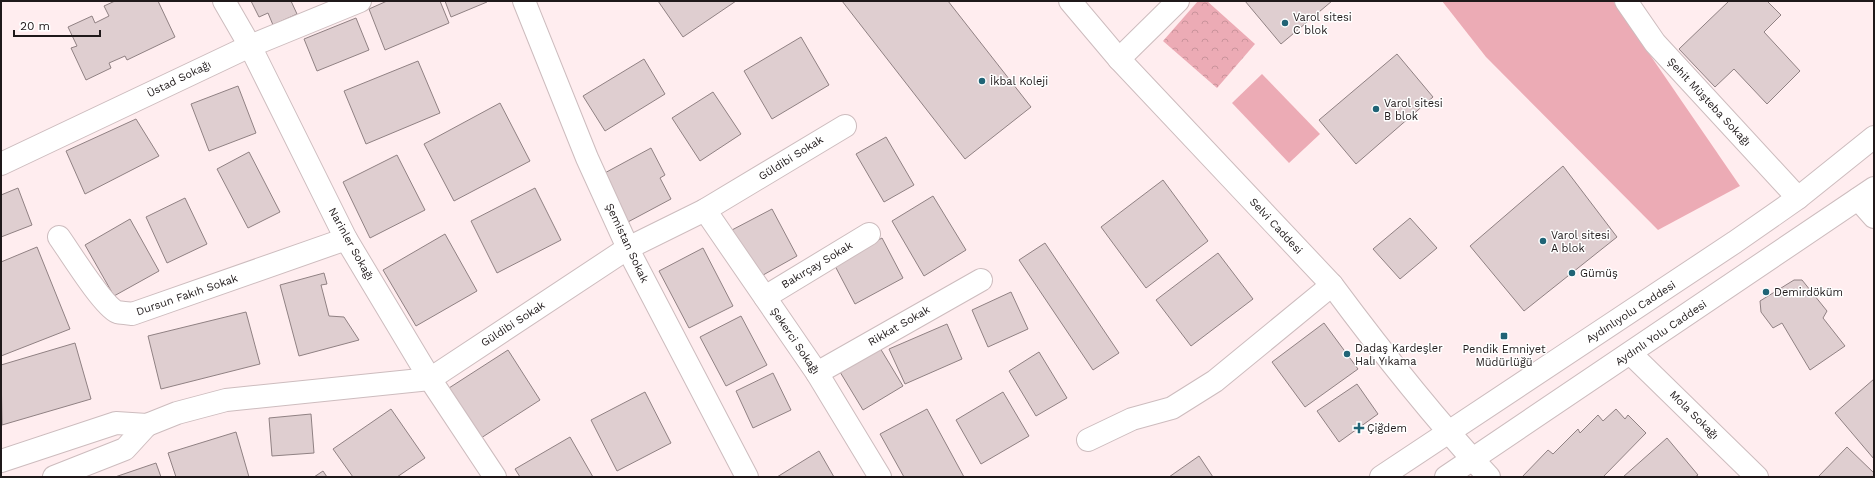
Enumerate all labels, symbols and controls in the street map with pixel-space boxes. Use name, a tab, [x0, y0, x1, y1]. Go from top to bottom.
place label: Varol sitesi C blok	[1293, 11, 1352, 37]
scale bar	[14, 12, 100, 38]
marker: Varol sitesi C blok	[1280, 18, 1290, 28]
text: 20 m	[20, 19, 50, 33]
street label: Şehit Müşteba Sokağı	[1665, 55, 1753, 149]
street label: Üstad Sokağı	[144, 57, 213, 100]
place label: İkbal Koleji	[990, 74, 1048, 88]
marker: İkbal Koleji	[977, 76, 987, 86]
place label: Varol sitesi B blok	[1384, 97, 1443, 123]
marker: Varol sitesi B blok	[1371, 104, 1381, 114]
street label: Güldibi Sokak	[756, 133, 826, 183]
street label: Selvi Caddesi	[1247, 195, 1305, 257]
street label: Şemistan Sokak	[603, 201, 651, 285]
street label: Narinler Sokağı	[326, 205, 376, 283]
place label: Varol sitesi A blok	[1551, 229, 1610, 255]
marker: Varol sitesi A blok	[1538, 236, 1548, 246]
street label: Bakırçay Sokak	[779, 239, 855, 291]
place label: Gümüş	[1580, 267, 1618, 280]
marker: Gümüş	[1567, 268, 1577, 278]
street label: Dursun Fakıh Sokak	[135, 272, 239, 318]
street label: Aydınlıyolu Caddesi	[1584, 278, 1678, 346]
place label: Demirdöküm	[1774, 286, 1843, 299]
marker: Demirdöküm	[1761, 287, 1771, 297]
street label: Güldibi Sokak	[479, 298, 547, 350]
street label: Aydınlı Yolu Caddesi	[1613, 298, 1709, 368]
street label: Rikkat Sokak	[866, 303, 932, 349]
street label: Şekerci Sokağı	[768, 305, 822, 377]
marker: Pendik Emniyet Müdürlüğü	[1499, 331, 1509, 341]
place label: Dadaş Kardeşler Halı Yıkama	[1355, 342, 1443, 368]
place label: Pendik Emniyet Müdürlüğü	[1462, 343, 1546, 369]
marker: Dadaş Kardeşler Halı Yıkama	[1342, 349, 1352, 359]
street label: Mola Sokağı	[1667, 388, 1721, 442]
place label: Çiğdem	[1367, 422, 1407, 435]
marker: Çiğdem	[1354, 423, 1364, 433]

